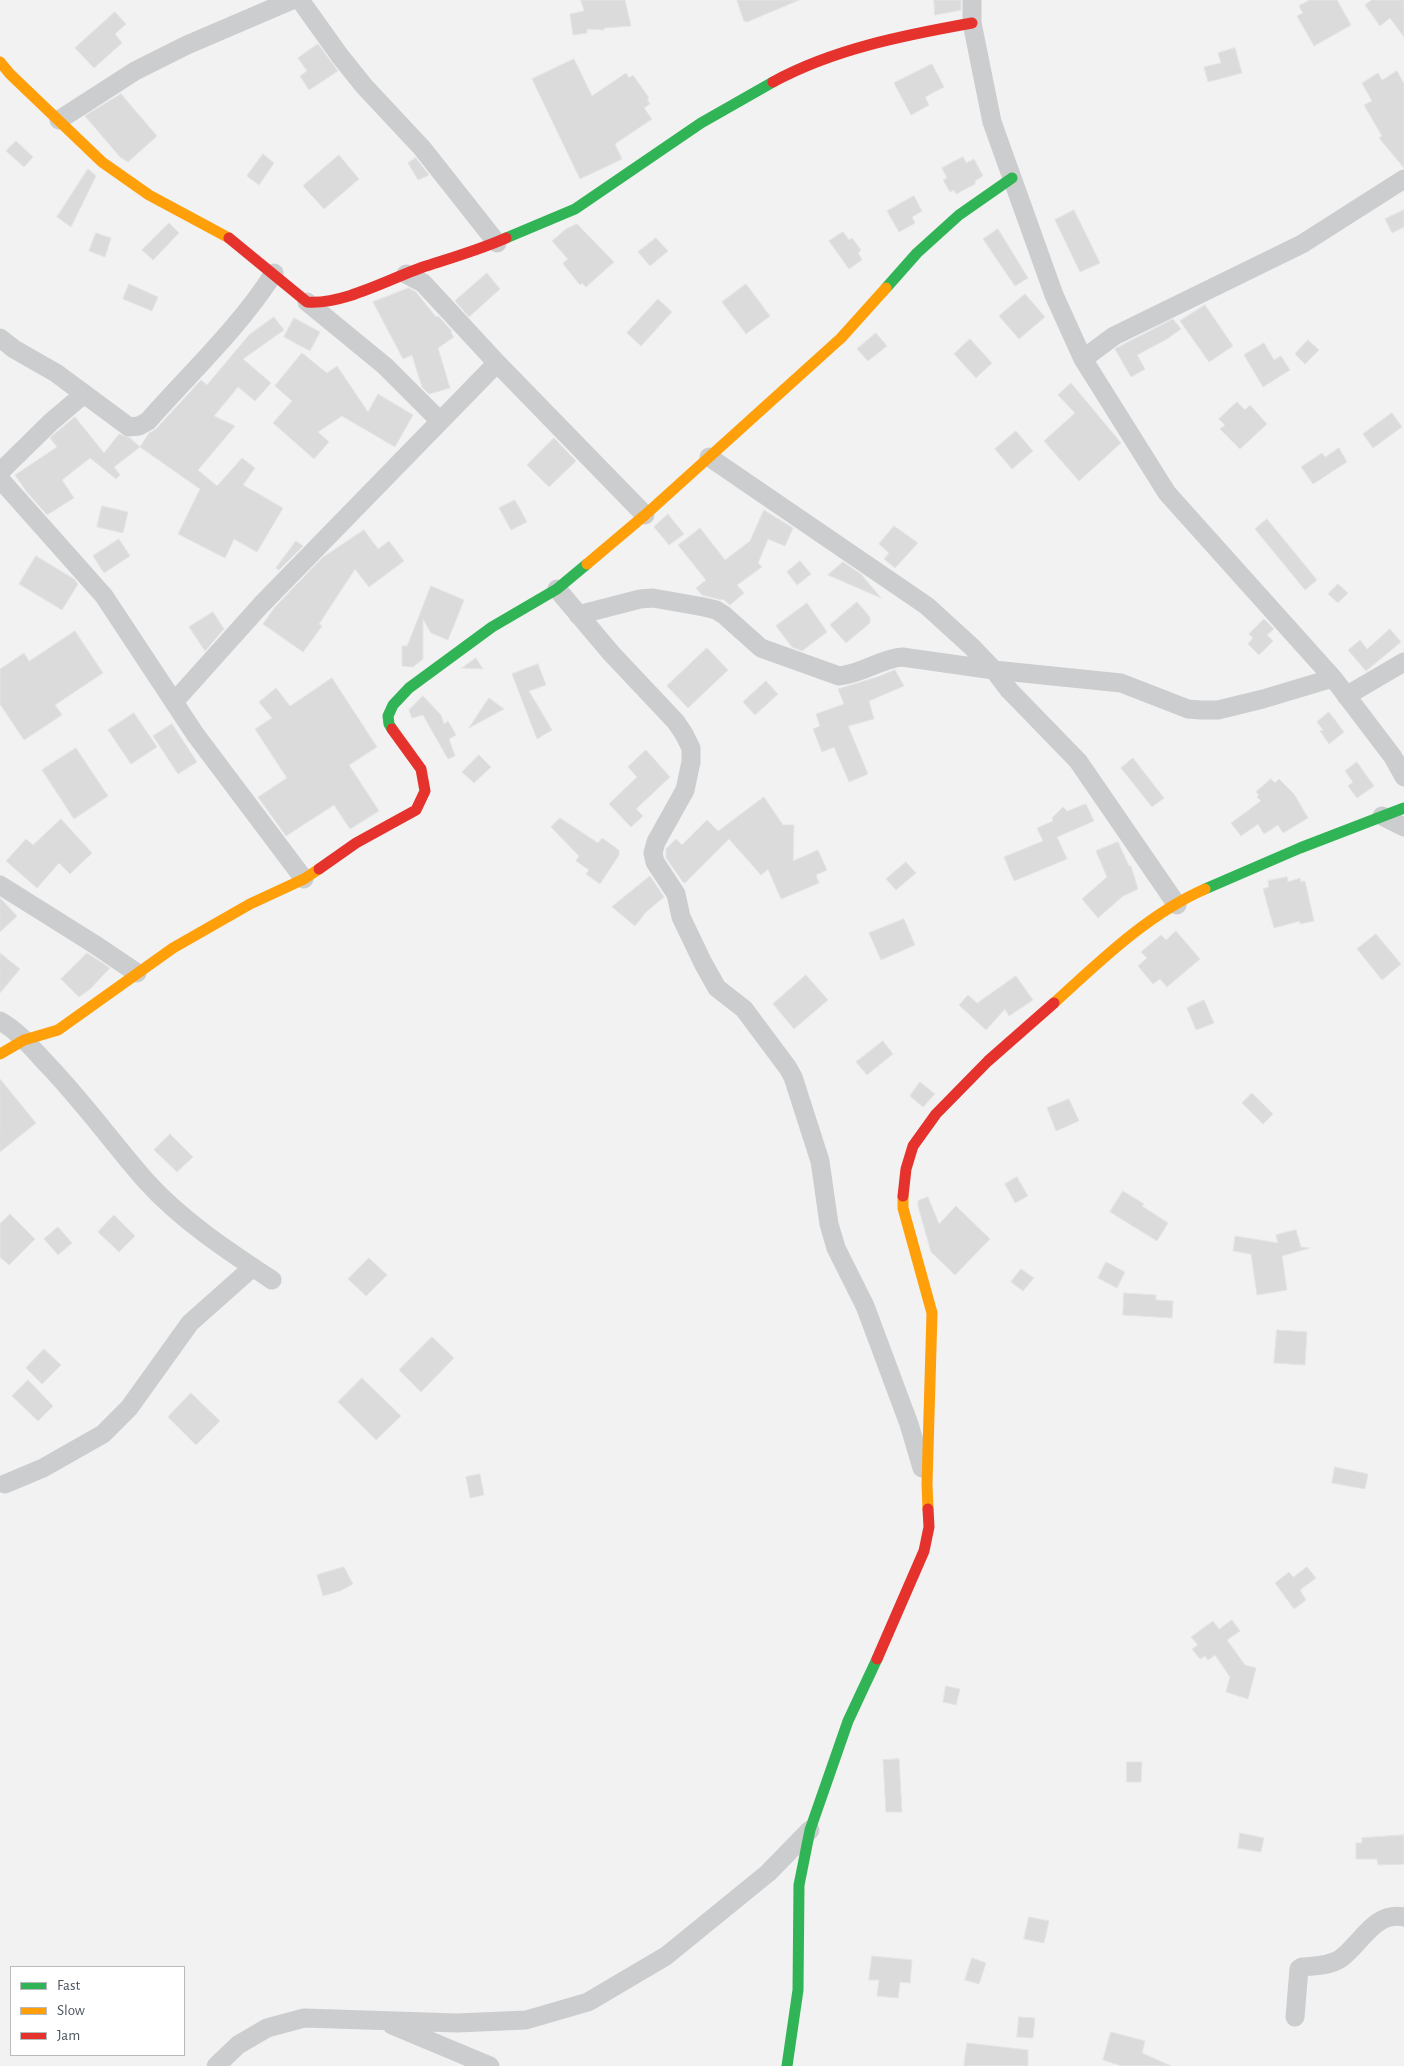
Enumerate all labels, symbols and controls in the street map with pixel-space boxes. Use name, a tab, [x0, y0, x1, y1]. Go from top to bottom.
legend	[10, 1966, 185, 2056]
text: Fast	[57, 1978, 80, 1993]
text: Slow	[57, 2003, 85, 2018]
text: Jam	[57, 2028, 80, 2043]

